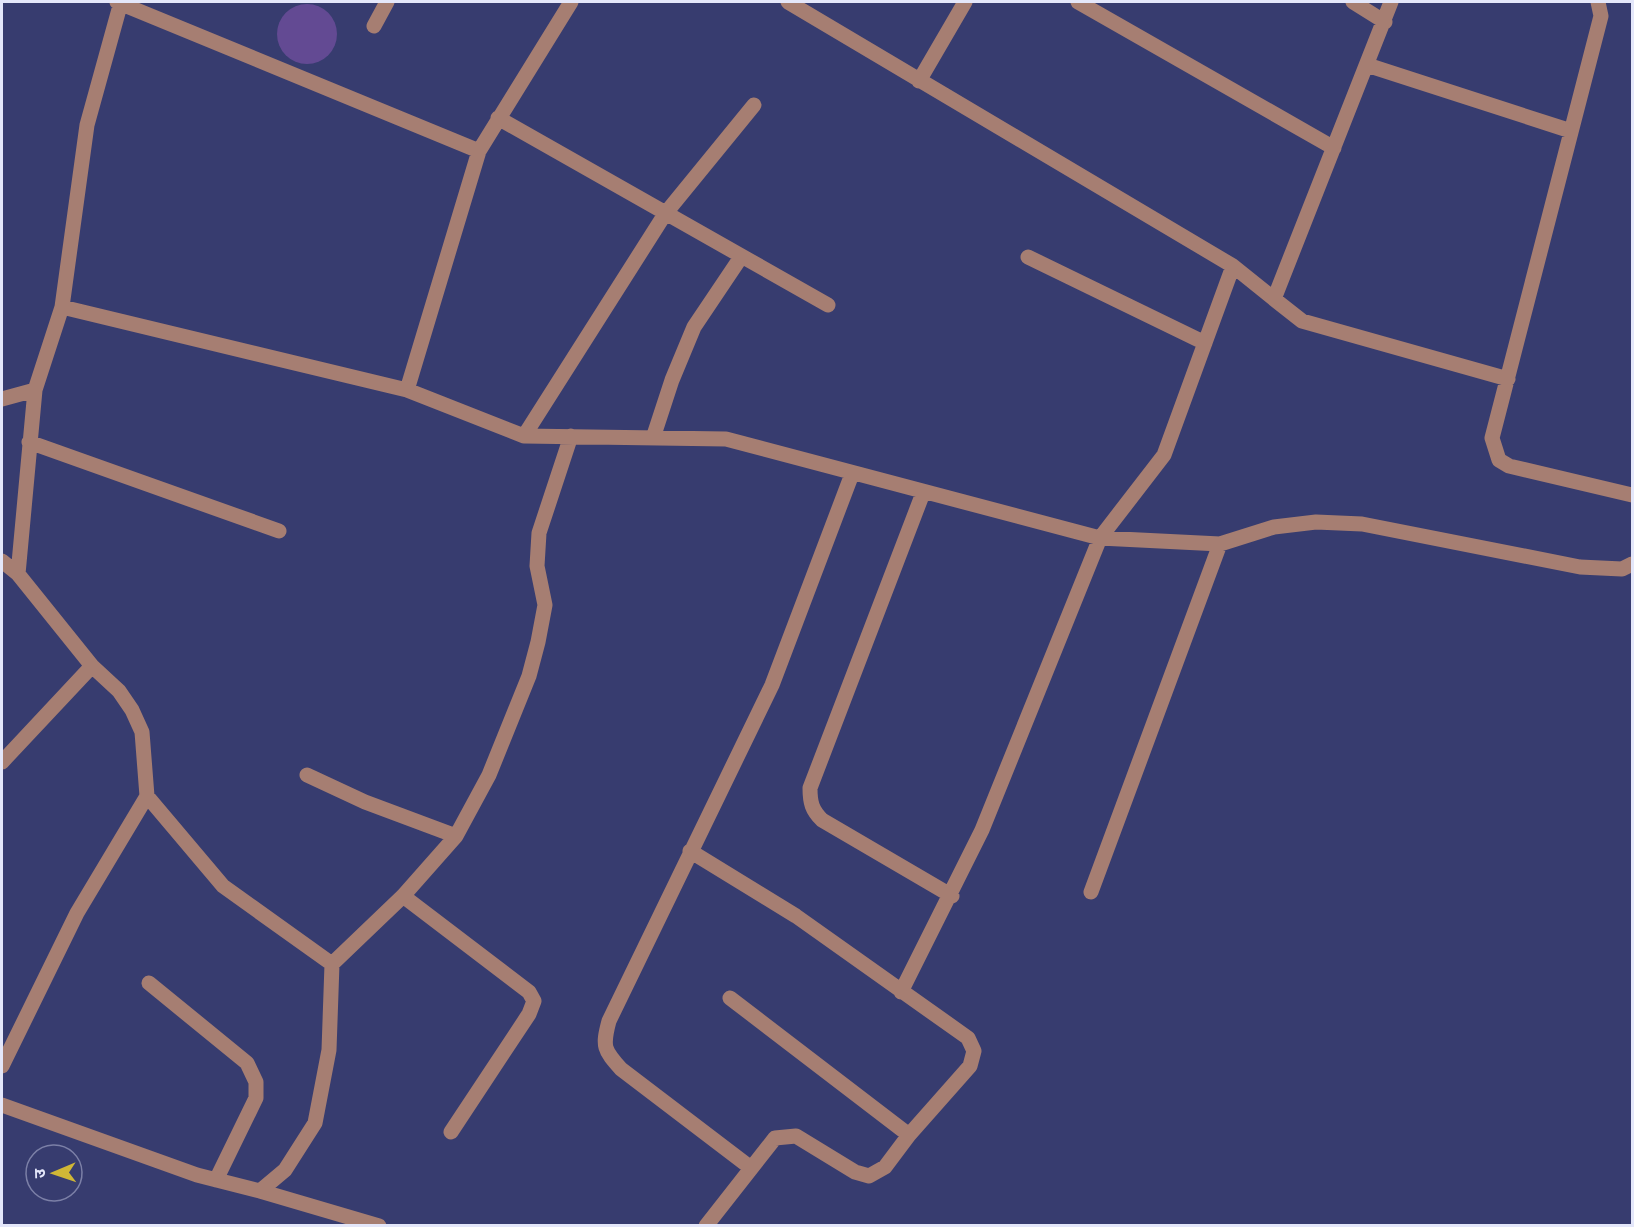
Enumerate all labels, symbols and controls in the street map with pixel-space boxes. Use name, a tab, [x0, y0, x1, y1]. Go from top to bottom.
north arrow	[24, 1143, 84, 1203]
text: उ	[31, 1168, 50, 1178]

